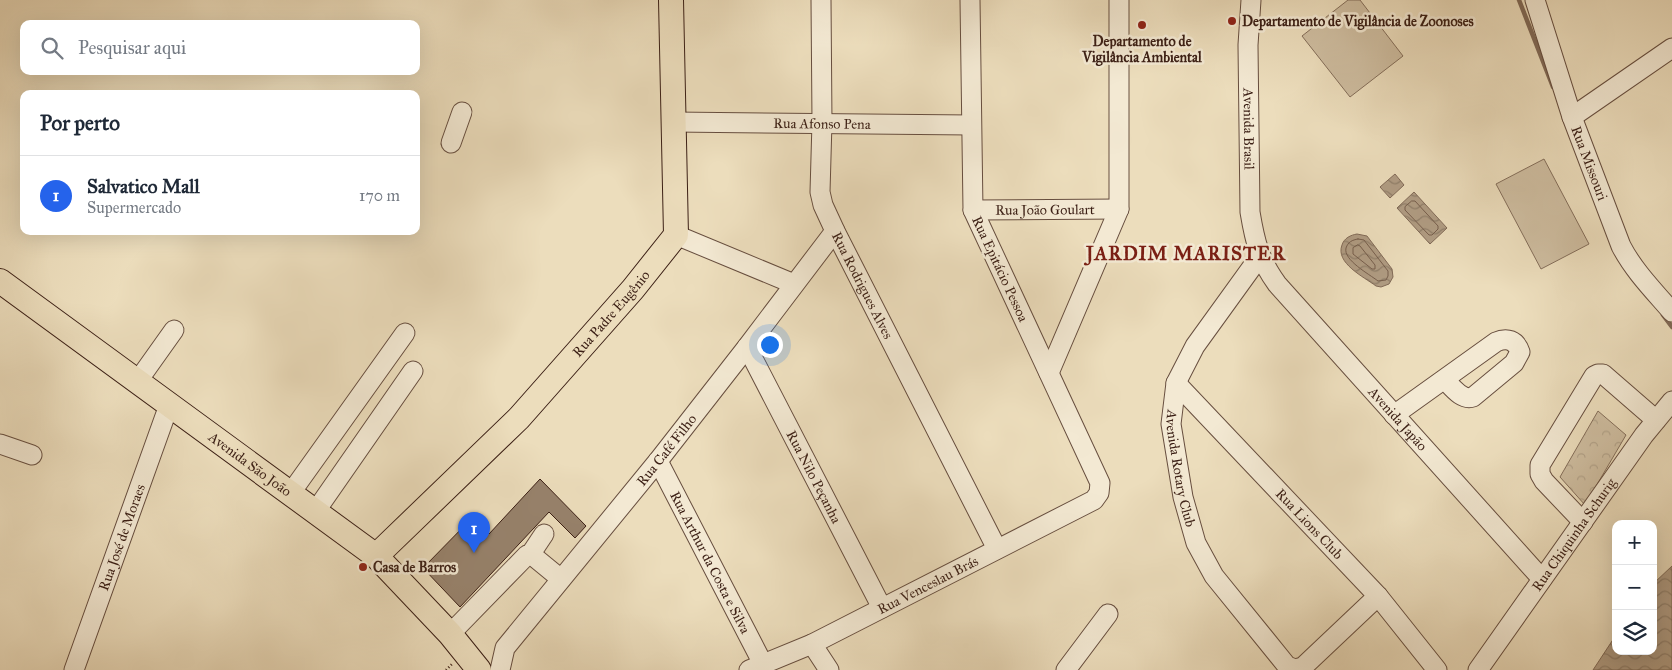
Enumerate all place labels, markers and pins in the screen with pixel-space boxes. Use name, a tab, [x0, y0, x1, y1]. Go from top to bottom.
place label: Departamento de Vigilância de Zoonoses	[1242, 13, 1474, 31]
marker: Departamento de Vigilância de Zoonoses	[1226, 15, 1238, 27]
marker: Departamento de Vigilância Ambiental	[1136, 19, 1148, 31]
place label: Departamento de Vigilância Ambiental	[1081, 33, 1203, 67]
pin: 1	[458, 512, 490, 553]
place label: Casa de Barros	[373, 559, 456, 576]
marker: Casa de Barros	[357, 561, 369, 573]

